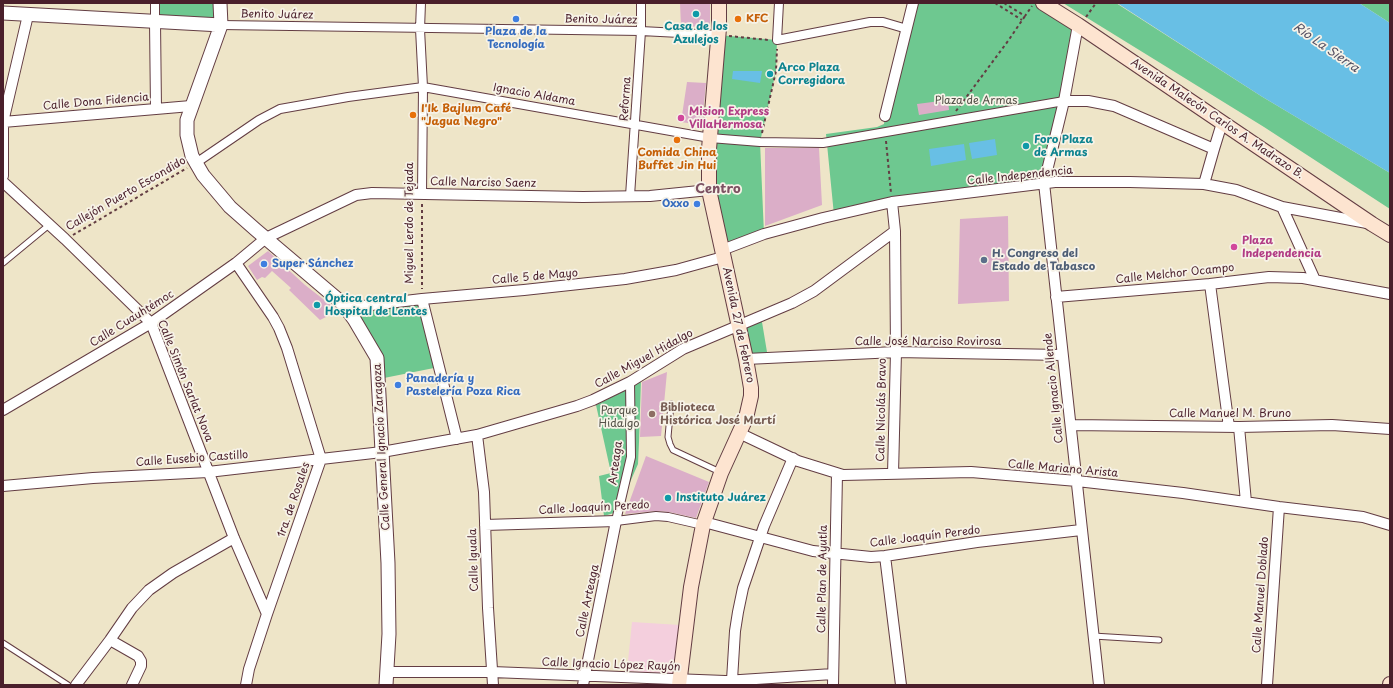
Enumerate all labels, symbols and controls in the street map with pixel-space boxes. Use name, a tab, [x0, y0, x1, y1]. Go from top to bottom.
street label: Benito Juárez	[241, 8, 313, 22]
marker: Casa de los Azulejos	[691, 9, 701, 19]
place label: KFC	[746, 12, 768, 26]
street label: Benito Juárez	[565, 13, 637, 27]
marker: Plaza de la Tecnología	[511, 14, 521, 24]
marker: KFC	[733, 14, 743, 24]
place label: Casa de los Azulejos	[664, 20, 728, 46]
water label: Río La Sierra	[1290, 20, 1362, 76]
place label: Plaza de la Tecnología	[485, 25, 547, 51]
street label: Avenida Malecón Carlos A. Madrazo B.	[1128, 56, 1306, 182]
place label: Arco Plaza Corregidora	[778, 61, 845, 87]
marker: Arco Plaza Corregidora	[765, 69, 775, 79]
street label: Reforma	[618, 76, 634, 122]
street label: Ignacio Aldama	[492, 81, 576, 109]
street label: Calle Dona Fidencia	[42, 91, 150, 113]
park label: Plaza de Armas	[935, 94, 1017, 108]
place label: I'Ik Bajlum Café "Jagua Negro"	[421, 102, 511, 128]
place label: Mision Express VillaHermosa	[689, 105, 769, 131]
marker: I'Ik Bajlum Café "Jagua Negro"	[408, 110, 418, 120]
marker: Mision Express VillaHermosa	[676, 113, 686, 123]
place label: Foro Plaza de Armas	[1034, 133, 1093, 159]
marker: Comida China Buffet Jin Hui	[672, 135, 682, 145]
marker: Foro Plaza de Armas	[1021, 141, 1031, 151]
place label: Comida China Buffet Jin Hui	[637, 146, 717, 172]
street label: Callejón Puerto Escondido	[64, 154, 188, 234]
street label: Miguel Lerdo de Tejada	[403, 162, 417, 284]
street label: Calle Independencia	[966, 164, 1074, 188]
street label: Calle Narciso Saenz	[430, 175, 536, 191]
district label: Centro	[695, 181, 741, 197]
place label: Oxxo	[662, 197, 689, 211]
marker: Oxxo	[692, 199, 702, 209]
place label: Plaza Independencia	[1242, 234, 1321, 260]
marker: Plaza Independencia	[1229, 242, 1239, 252]
place label: H. Congreso del Estado de Tabasco	[992, 247, 1095, 273]
marker: H. Congreso del Estado de Tabasco	[979, 255, 989, 265]
place label: Super Sánchez	[272, 257, 353, 271]
marker: Super Sánchez	[259, 259, 269, 269]
street label: Calle Melchor Ocampo	[1115, 261, 1235, 287]
street label: Avenida 27 de Febrero	[719, 266, 757, 384]
street label: Calle 5 de Mayo	[491, 267, 579, 287]
street label: Calle Cuauhtémoc	[88, 288, 176, 350]
place label: Óptica central Hospital de Lentes	[325, 292, 427, 318]
marker: Óptica central Hospital de Lentes	[312, 300, 322, 310]
street label: Calle Simón Sarlat Nova	[155, 318, 215, 444]
street label: Calle Miguel Hidalgo	[593, 327, 695, 391]
street label: Calle Ignacio Allende	[1042, 332, 1066, 444]
street label: Calle José Narciso Rovirosa	[855, 335, 1001, 349]
street label: Calle Nicolás Bravo	[874, 358, 890, 462]
street label: Calle General Ignacio Zaragoza	[371, 363, 393, 531]
place label: Panadería y Pastelería Poza Rica	[406, 372, 521, 398]
marker: Panadería y Pastelería Poza Rica	[393, 380, 403, 390]
place label: Biblioteca Histórica José Martí	[660, 401, 775, 427]
park label: Parque Hidalgo	[598, 404, 640, 430]
street label: Calle Manuel M. Bruno	[1169, 407, 1291, 421]
marker: Biblioteca Histórica José Martí	[647, 409, 657, 419]
street label: Arteaga	[606, 440, 626, 486]
street label: Calle Eusebio Castillo	[135, 448, 249, 470]
street label: Calle Mariano Arista	[1007, 458, 1119, 480]
street label: 1ra. de Rosales	[275, 461, 313, 539]
place label: Instituto Juárez	[676, 491, 766, 505]
marker: Instituto Juárez	[663, 493, 673, 503]
street label: Calle Joaquín Peredo	[538, 499, 650, 517]
street label: Calle Joaquín Peredo	[869, 524, 981, 550]
street label: Calle Plan de Ayutla	[815, 525, 831, 633]
street label: Calle Iguala	[466, 528, 482, 592]
street label: Calle Manuel Doblado	[1250, 536, 1272, 654]
street label: Calle Arteaga	[574, 563, 602, 639]
street label: Calle Ignacio López Rayón	[541, 656, 681, 674]

